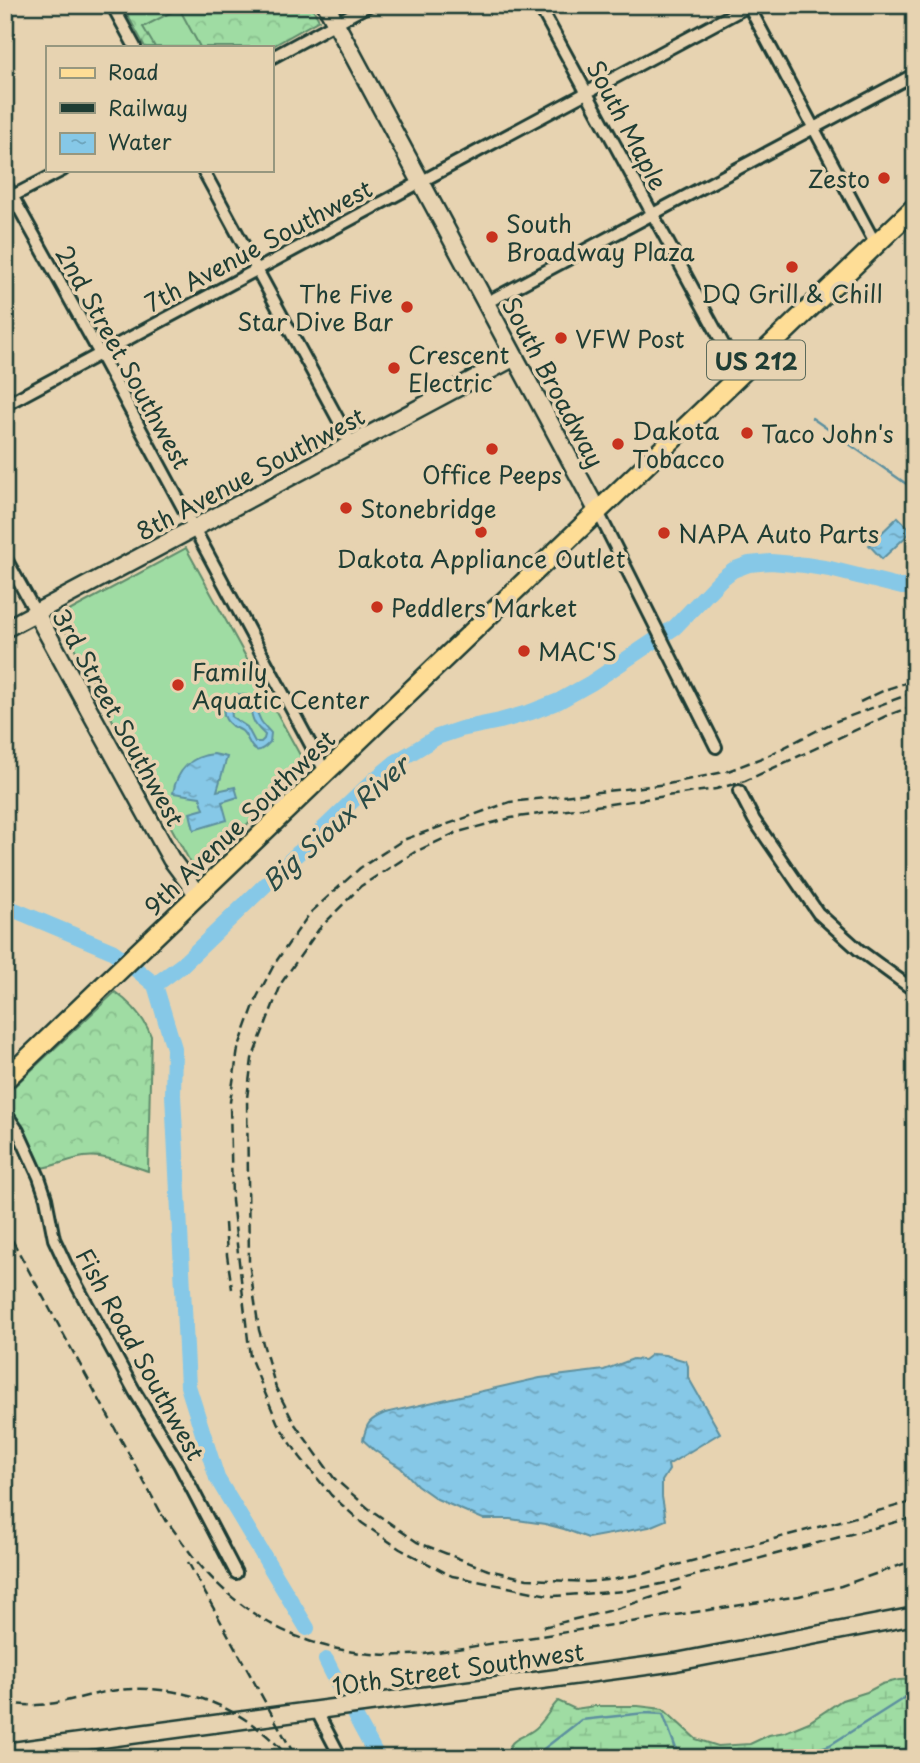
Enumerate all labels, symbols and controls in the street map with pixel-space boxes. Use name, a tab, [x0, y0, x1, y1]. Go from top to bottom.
legend	[46, 46, 273, 172]
street label: South Maple	[579, 54, 677, 196]
text: Road	[108, 55, 159, 87]
text: Railway	[108, 91, 188, 123]
text: Water	[108, 125, 172, 157]
place label: Zesto	[808, 160, 870, 196]
street label: 7th Avenue Southwest	[138, 170, 378, 320]
marker: Zesto	[876, 170, 892, 186]
place label: South Broadway Plaza	[506, 205, 695, 269]
marker: South Broadway Plaza	[484, 229, 500, 245]
street label: 2nd Street Southwest	[47, 239, 201, 475]
marker: DQ Grill & Chill	[784, 259, 800, 275]
place label: The Five Star Dive Bar	[237, 275, 394, 339]
place label: DQ Grill & Chill	[701, 275, 883, 311]
street label: South Broadway	[494, 290, 614, 474]
marker: The Five Star Dive Bar	[399, 299, 415, 315]
place label: VFW Post	[575, 320, 685, 356]
marker: VFW Post	[553, 330, 569, 346]
place label: Crescent Electric	[408, 336, 509, 400]
road number: US 212	[707, 340, 805, 380]
marker: Crescent Electric	[386, 360, 402, 376]
street label: 8th Avenue Southwest	[129, 397, 371, 549]
place label: Dakota Tobacco	[632, 412, 725, 476]
place label: Taco John's	[761, 415, 894, 451]
marker: Taco John's	[739, 425, 755, 441]
marker: Dakota Tobacco	[610, 436, 626, 452]
marker: Office Peeps	[484, 441, 500, 457]
place label: Office Peeps	[422, 456, 562, 492]
place label: Stonebridge	[360, 490, 497, 526]
marker: Stonebridge	[338, 500, 354, 516]
place label: NAPA Auto Parts	[678, 515, 879, 551]
marker: Dakota Appliance Outlet	[473, 524, 489, 540]
marker: NAPA Auto Parts	[656, 525, 672, 541]
place label: Dakota Appliance Outlet	[337, 540, 626, 576]
place label: Peddlers Market	[391, 589, 577, 625]
marker: Peddlers Market	[369, 599, 385, 615]
street label: 3rd Street Southwest	[44, 602, 194, 832]
place label: MAC'S	[538, 633, 617, 669]
marker: MAC'S	[516, 643, 532, 659]
place label: Family Aquatic Center	[192, 653, 370, 717]
marker: Family Aquatic Center	[170, 677, 186, 693]
street label: 9th Avenue Southwest	[135, 721, 343, 923]
water label: Big Sioux River	[253, 744, 420, 900]
street label: Fish Road Southwest	[68, 1241, 214, 1467]
street label: 10th Street Southwest	[330, 1633, 586, 1703]

